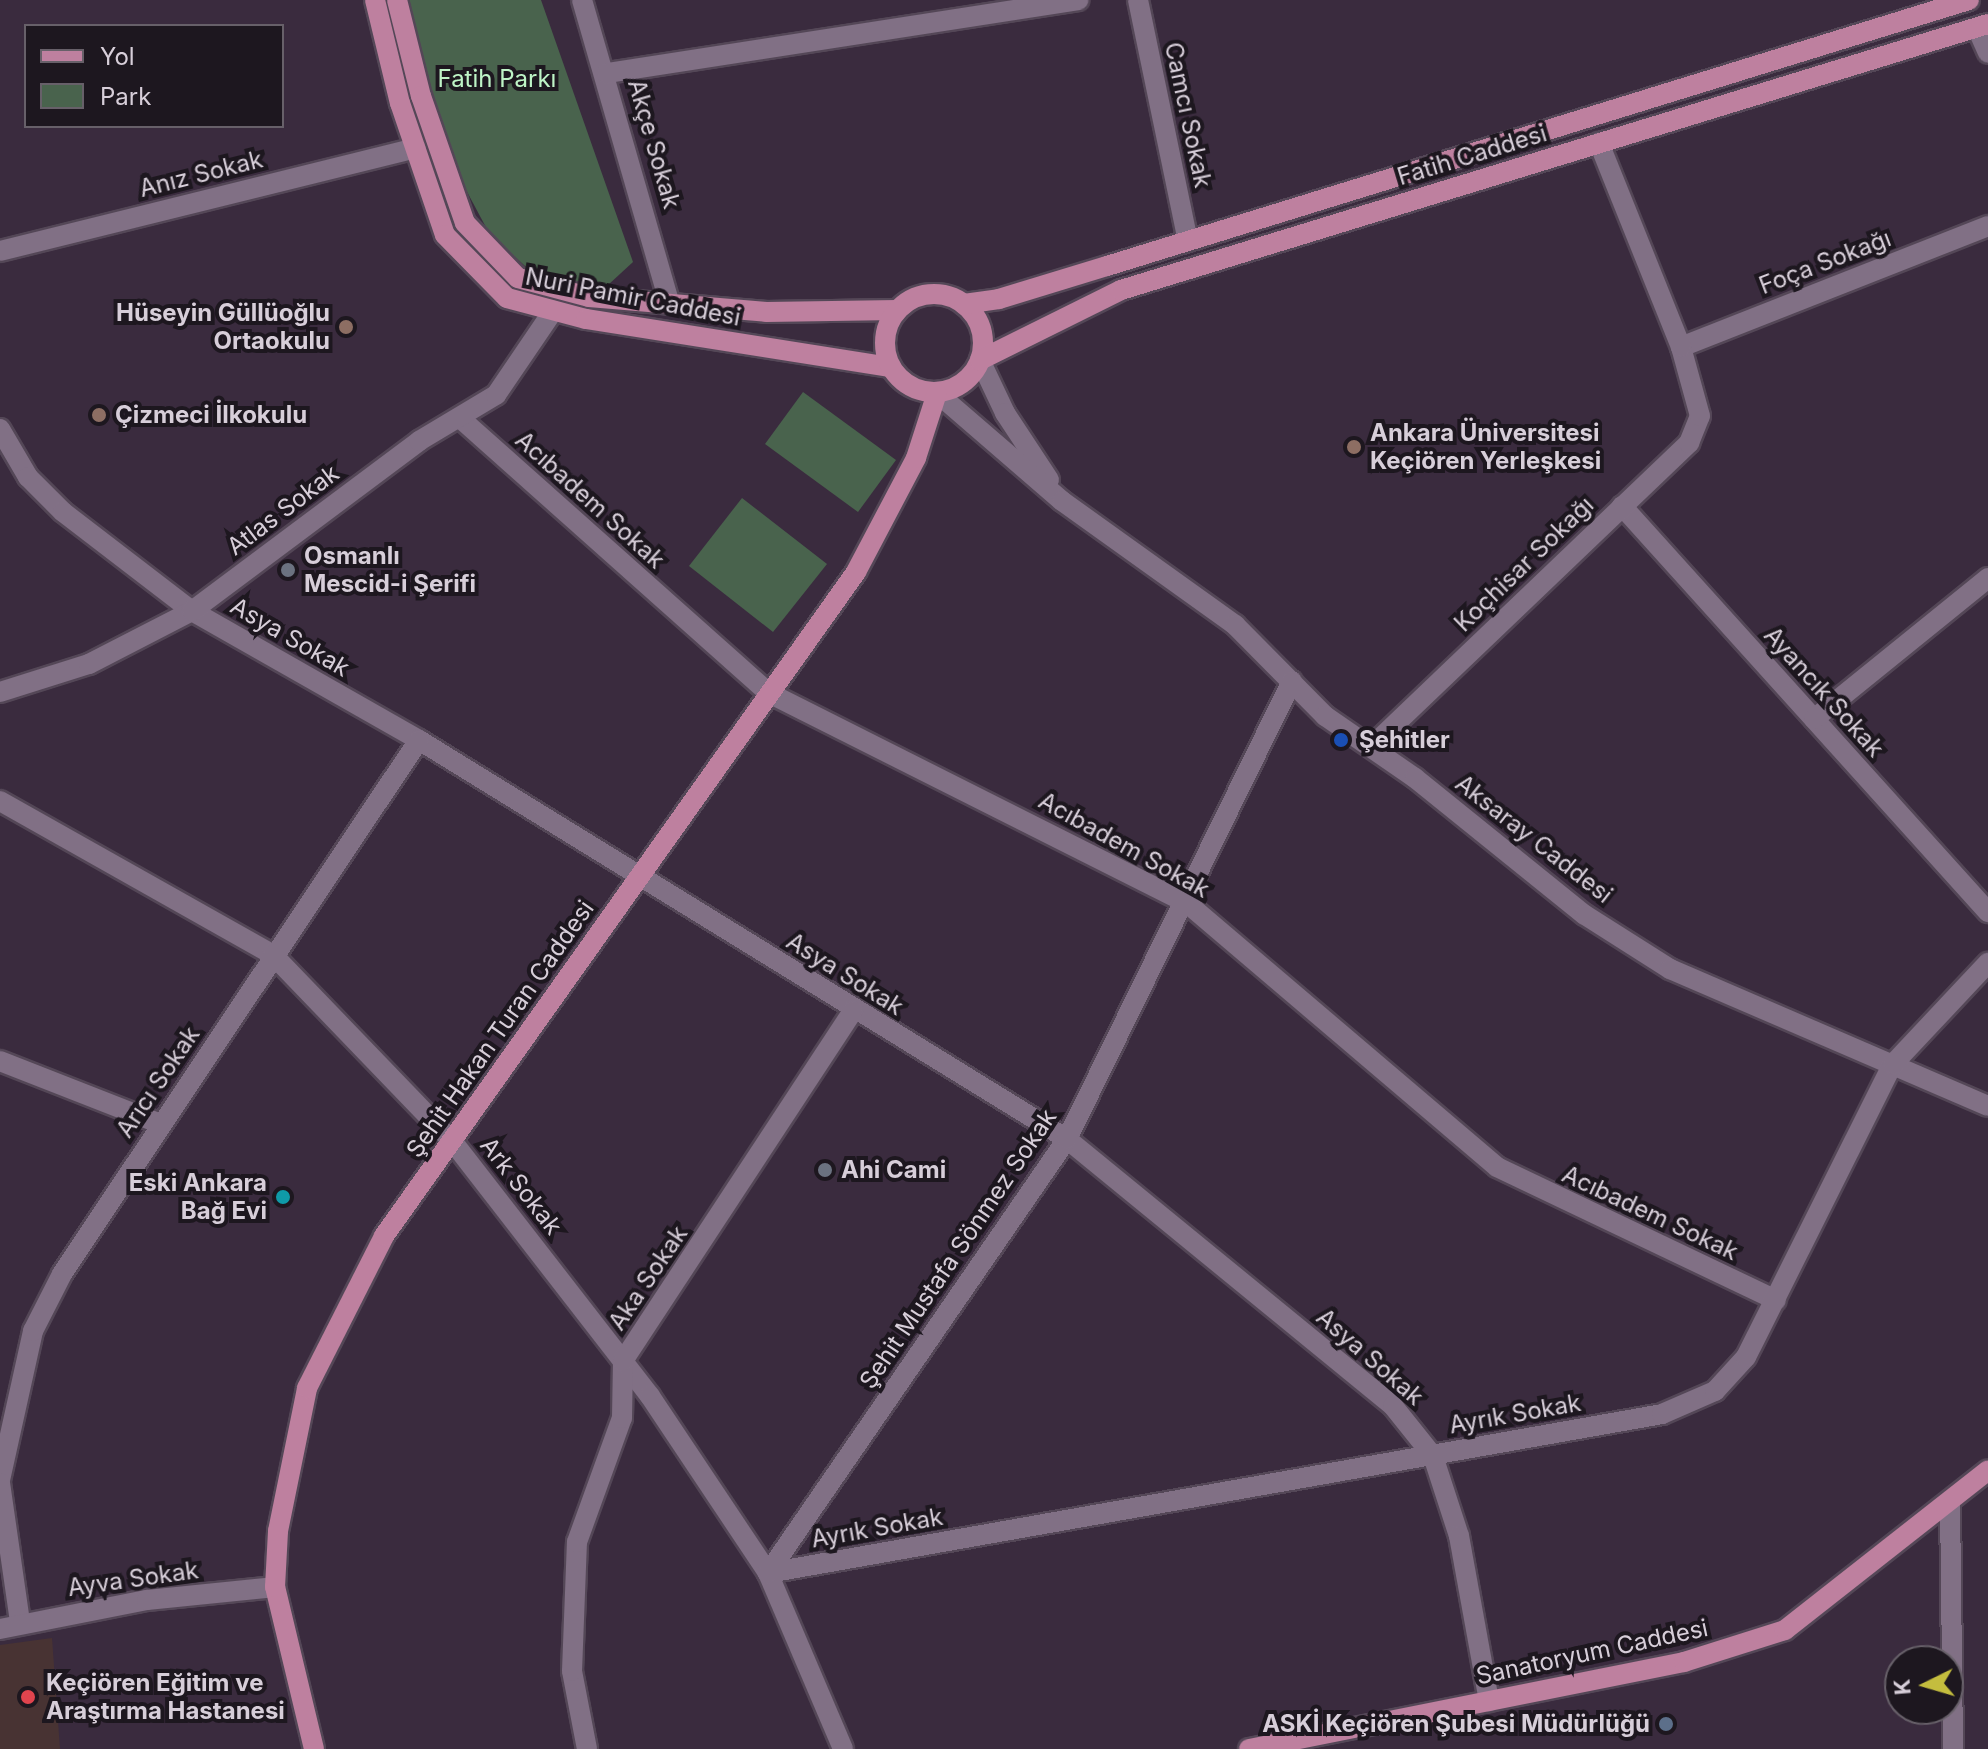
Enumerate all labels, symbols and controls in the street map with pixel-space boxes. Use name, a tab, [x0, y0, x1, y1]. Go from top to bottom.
legend	[24, 24, 284, 128]
street label: Camcı Sokak	[1159, 40, 1217, 190]
text: Yol	[100, 42, 135, 71]
park label: Fatih Parkı	[438, 65, 556, 93]
street label: Akçe Sokak	[622, 76, 686, 212]
text: Park	[100, 82, 151, 111]
street label: Fatih Caddesi	[1394, 119, 1550, 191]
street label: Anız Sokak	[136, 145, 266, 203]
street label: Foça Sokağı	[1755, 224, 1895, 300]
street label: Nuri Pamir Caddesi	[523, 262, 743, 332]
place label: Hüseyin Güllüoğlu Ortaokulu	[116, 299, 330, 355]
marker: Hüseyin Güllüoğlu Ortaokulu	[337, 318, 355, 336]
place label: Çizmeci İlkokulu	[115, 401, 307, 429]
marker: Çizmeci İlkokulu	[90, 406, 108, 424]
place label: Ankara Üniversitesi Keçiören Yerleşkesi	[1370, 419, 1601, 475]
street label: Acıbadem Sokak	[510, 426, 670, 574]
marker: Ankara Üniversitesi Keçiören Yerleşkesi	[1345, 438, 1363, 456]
street label: Atlas Sokak	[222, 459, 344, 561]
street label: Koçhisar Sokağı	[1448, 490, 1600, 638]
place label: Osmanlı Mescid-i Şerifi	[304, 542, 476, 598]
marker: Osmanlı Mescid-i Şerifi	[279, 561, 297, 579]
street label: Asya Sokak	[225, 591, 355, 683]
street label: Ayancık Sokak	[1758, 621, 1890, 763]
place label: Şehitler	[1359, 726, 1450, 754]
marker: Şehitler	[1330, 729, 1352, 751]
street label: Aksaray Caddesi	[1450, 769, 1618, 909]
street label: Acıbadem Sokak	[1034, 786, 1214, 904]
street label: Şehit Hakan Turan Caddesi	[400, 895, 600, 1163]
street label: Asya Sokak	[781, 927, 909, 1021]
street label: Arıcı Sokak	[110, 1021, 206, 1143]
street label: Şehit Mustafa Sönmez Sokak	[854, 1104, 1062, 1394]
street label: Ark Sokak	[474, 1132, 568, 1240]
place label: Ahi Cami	[841, 1156, 946, 1184]
street label: Acıbadem Sokak	[1558, 1160, 1742, 1266]
marker: Ahi Cami	[816, 1161, 834, 1179]
place label: Eski Ankara Bağ Evi	[129, 1169, 267, 1225]
marker: Eski Ankara Bağ Evi	[274, 1188, 292, 1206]
street label: Aka Sokak	[603, 1220, 693, 1336]
street label: Asya Sokak	[1311, 1303, 1429, 1411]
street label: Ayrık Sokak	[1447, 1388, 1583, 1440]
street label: Ayrık Sokak	[809, 1502, 945, 1554]
street label: Ayva Sokak	[66, 1556, 200, 1602]
street label: Sanatoryum Caddesi	[1473, 1613, 1711, 1691]
north arrow	[1884, 1645, 1964, 1725]
place label: Keçiören Eğitim ve Araştırma Hastanesi	[46, 1669, 285, 1725]
text: K	[1888, 1678, 1916, 1696]
marker: Keçiören Eğitim ve Araştırma Hastanesi	[17, 1686, 39, 1708]
place label: ASKİ Keçiören Şubesi Müdürlüğü	[1262, 1710, 1650, 1738]
marker: ASKİ Keçiören Şubesi Müdürlüğü	[1657, 1715, 1675, 1733]

